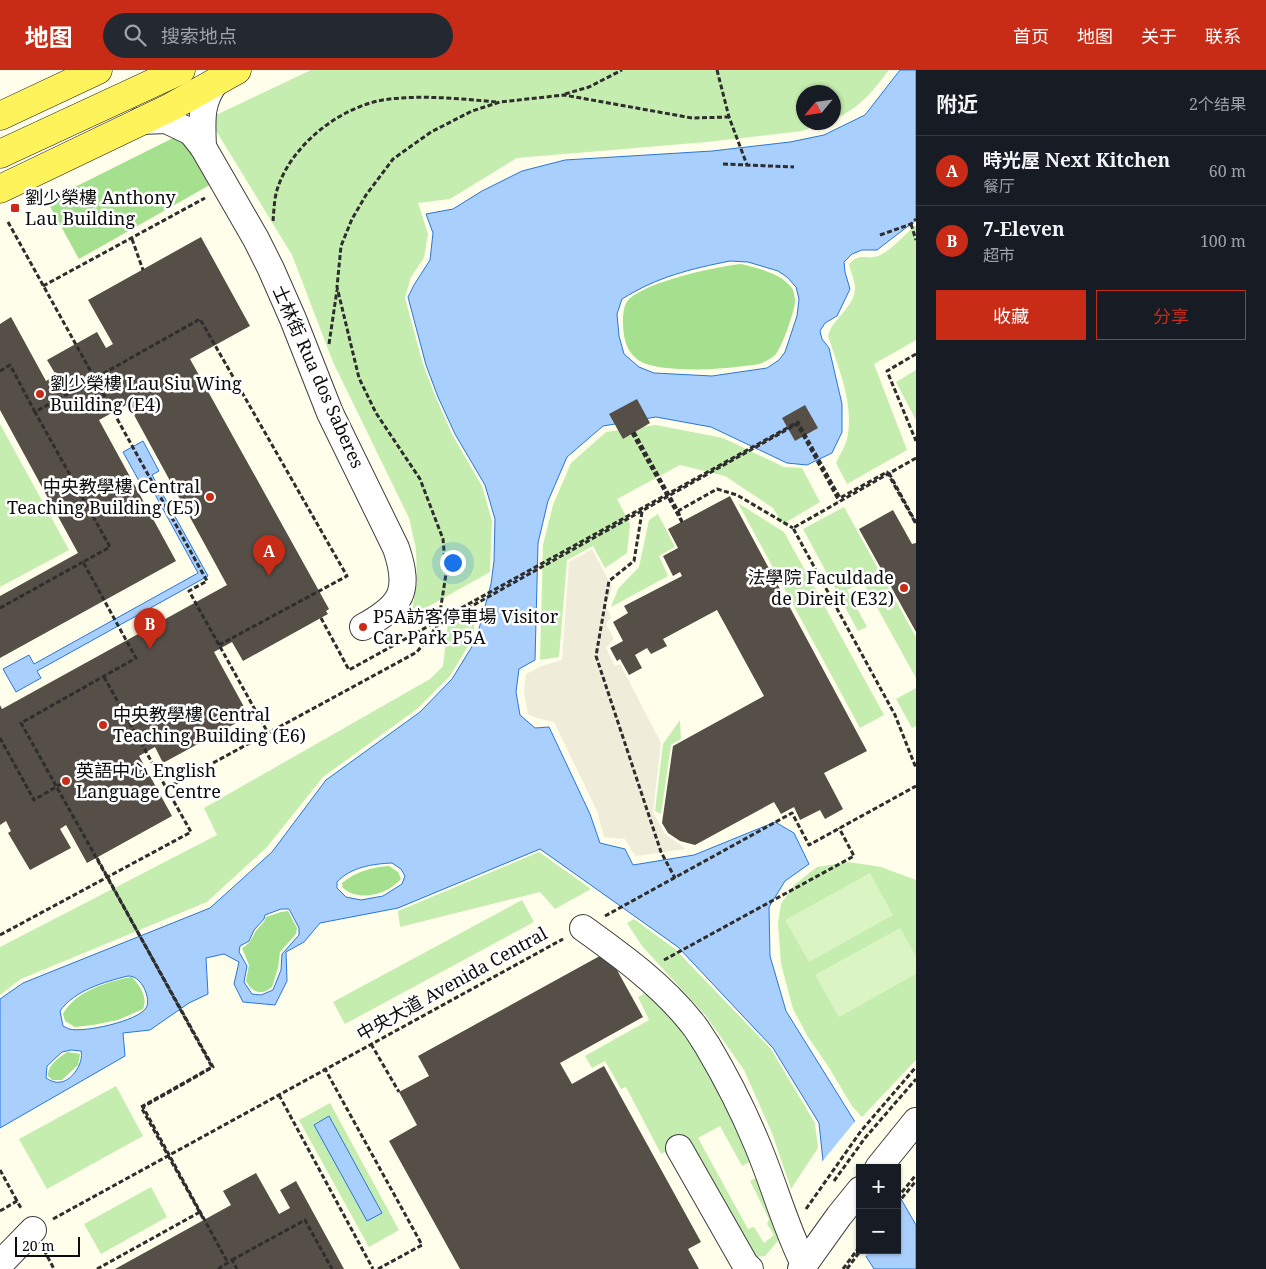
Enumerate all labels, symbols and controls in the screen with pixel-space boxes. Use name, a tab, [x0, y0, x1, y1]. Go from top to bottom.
search box	[103, 13, 453, 58]
text: 地图	[25, 20, 73, 53]
icon: search	[121, 21, 149, 49]
text: 搜索地点	[161, 23, 237, 49]
text: 首页	[1013, 24, 1049, 48]
text: 地图	[1077, 24, 1113, 48]
text: 关于	[1141, 24, 1177, 48]
text: 联系	[1205, 24, 1241, 48]
north arrow	[796, 85, 841, 130]
text: 附近	[936, 90, 978, 118]
text: 2个结果	[1189, 93, 1246, 115]
text: 時光屋 Next Kitchen	[983, 147, 1170, 173]
text: A	[946, 160, 958, 182]
text: 60 m	[1209, 160, 1246, 182]
text: 餐厅	[983, 175, 1015, 197]
place label: 劉少榮樓 Anthony Lau Building	[25, 185, 176, 230]
marker: 劉少榮樓 Anthony Lau Building	[9, 202, 21, 214]
text: 7-Eleven	[983, 216, 1065, 242]
text: B	[947, 230, 957, 252]
text: 100 m	[1200, 230, 1246, 252]
text: 超市	[983, 244, 1015, 266]
street label: 士林街 Rua dos Saberes	[268, 281, 370, 472]
button: 收藏	[936, 290, 1086, 340]
button: 分享	[1096, 290, 1246, 340]
place label: 劉少榮樓 Lau Siu Wing Building (E4)	[50, 371, 242, 416]
marker: 劉少榮樓 Lau Siu Wing Building (E4)	[34, 388, 46, 400]
place label: 中央教學樓 Central Teaching Building (E5)	[7, 474, 200, 519]
marker: 中央教學樓 Central Teaching Building (E5)	[204, 491, 216, 503]
pin: A	[253, 535, 285, 576]
your location	[440, 550, 466, 576]
place label: 法學院 Faculdade de Direit (E32)	[748, 565, 894, 610]
marker: 法學院 Faculdade de Direit (E32)	[898, 582, 910, 594]
place label: P5A訪客停車場 Visitor Car Park P5A	[373, 604, 559, 649]
pin: B	[134, 608, 166, 649]
marker: P5A訪客停車場 Visitor Car Park P5A	[357, 621, 369, 633]
place label: 中央教學樓 Central Teaching Building (E6)	[113, 702, 306, 747]
marker: 中央教學樓 Central Teaching Building (E6)	[97, 719, 109, 731]
place label: 英語中心 English Language Centre	[76, 758, 221, 803]
marker: 英語中心 English Language Centre	[60, 775, 72, 787]
street label: 中央大道 Avenida Central	[352, 921, 551, 1046]
map controls	[856, 1164, 901, 1254]
button: +	[856, 1164, 901, 1209]
button: −	[856, 1209, 901, 1254]
scale bar	[15, 1234, 80, 1257]
text: 20 m	[22, 1236, 55, 1255]

